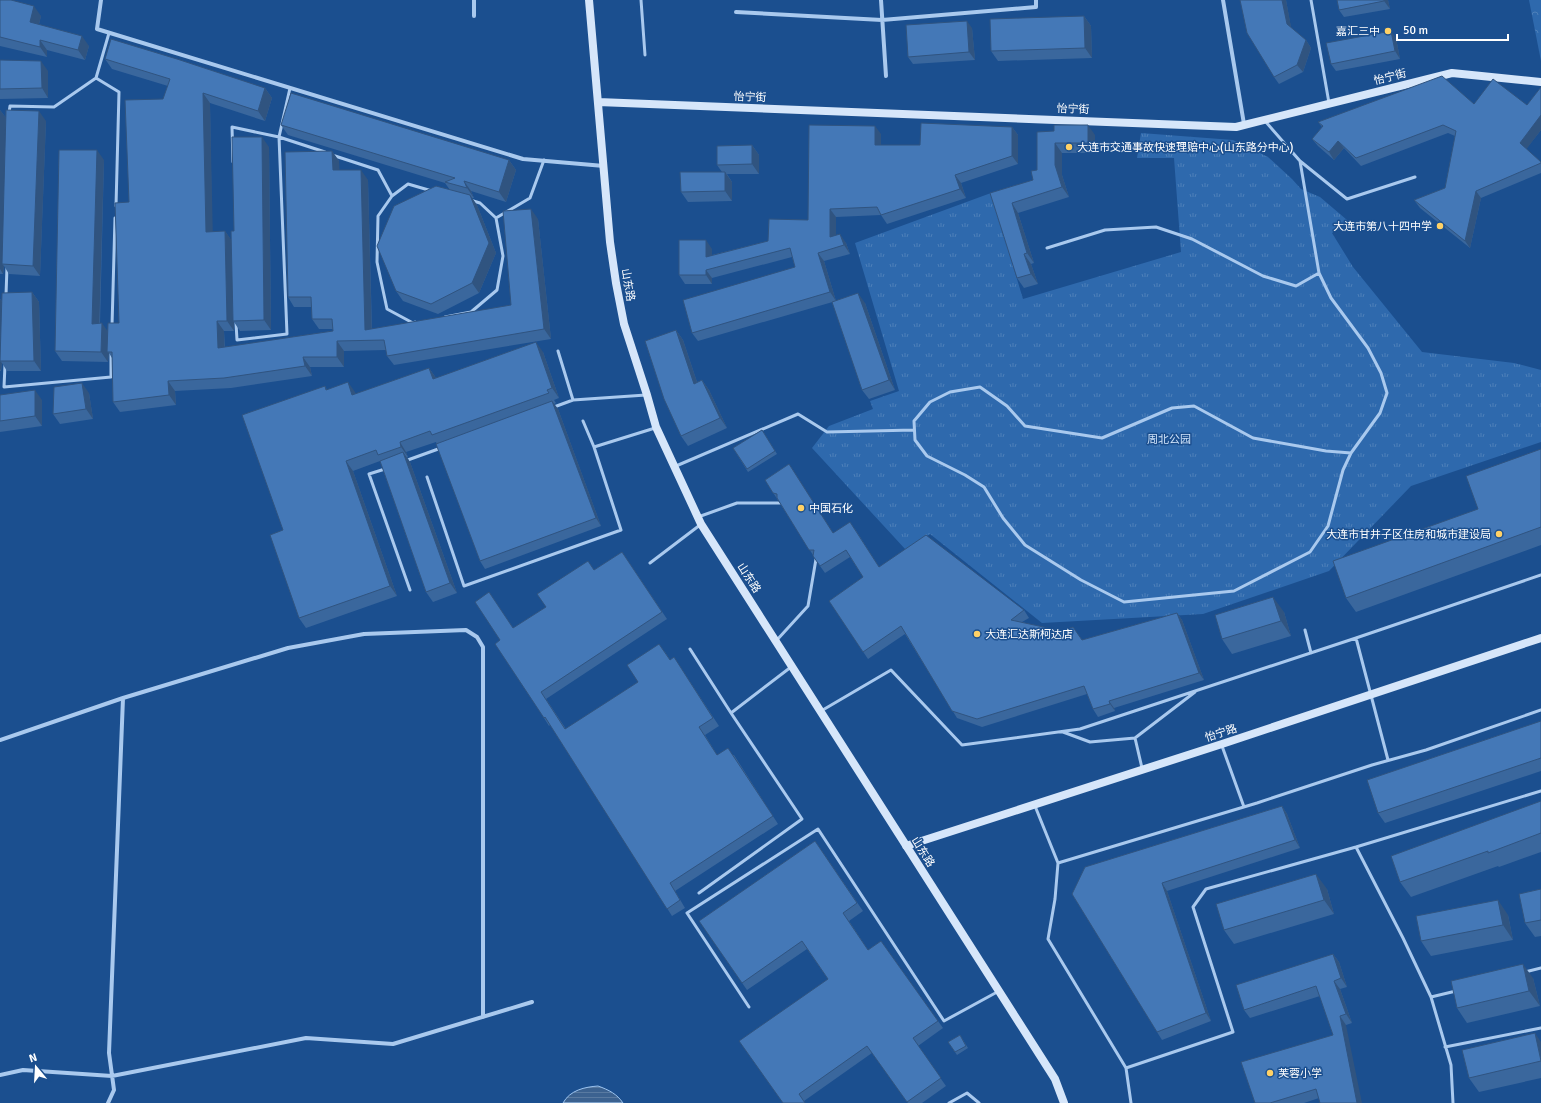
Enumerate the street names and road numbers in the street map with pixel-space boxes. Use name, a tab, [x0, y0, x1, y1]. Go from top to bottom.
street label: 怡宁街	[1372, 67, 1408, 87]
street label: 怡宁街	[733, 90, 767, 104]
street label: 怡宁街	[1056, 102, 1090, 116]
street label: 山东路	[619, 268, 637, 302]
street label: 山东路	[735, 561, 763, 595]
street label: 怡宁路	[1203, 722, 1239, 744]
street label: 山东路	[909, 835, 937, 869]

